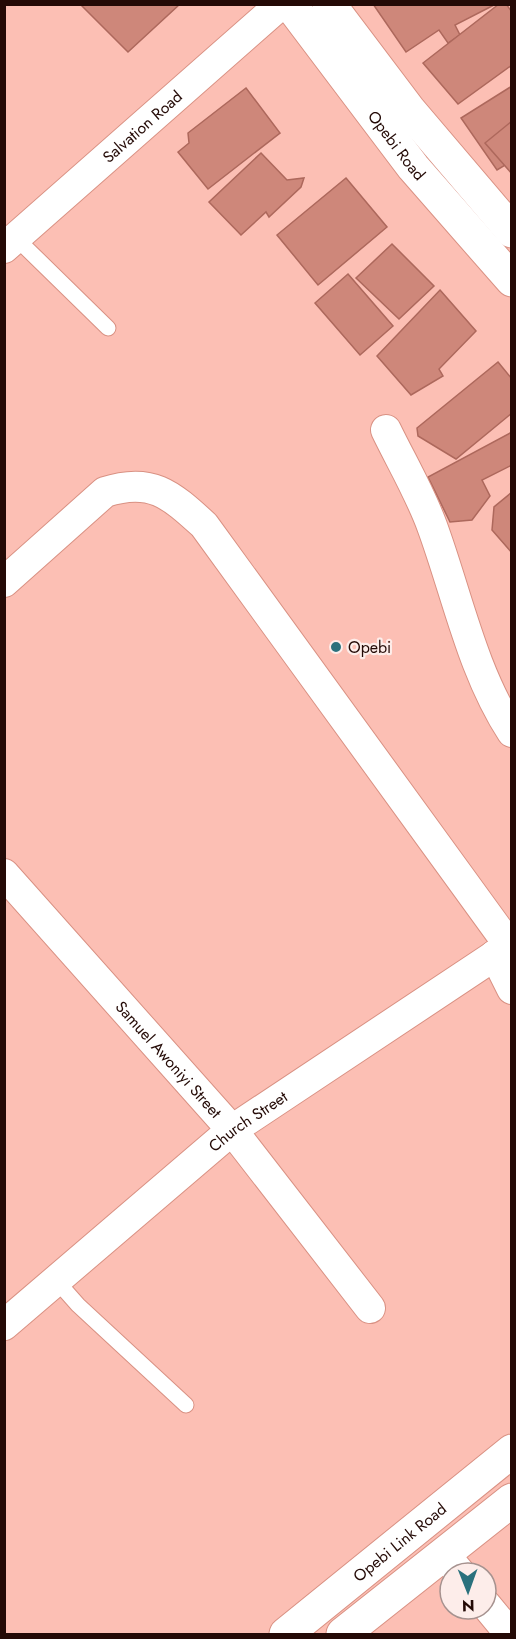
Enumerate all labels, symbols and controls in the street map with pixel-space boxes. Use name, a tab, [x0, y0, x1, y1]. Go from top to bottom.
street label: Salvation Road	[97, 85, 187, 168]
street label: Opebi Road	[362, 106, 431, 186]
place label: Opebi	[348, 636, 391, 659]
marker: Opebi	[329, 640, 343, 654]
street label: Samuel Awoniyi Street	[110, 996, 227, 1123]
street label: Church Street	[204, 1085, 292, 1157]
street label: Opebi Link Road	[348, 1498, 451, 1587]
north arrow	[438, 1561, 498, 1621]
text: N	[462, 1594, 475, 1617]

